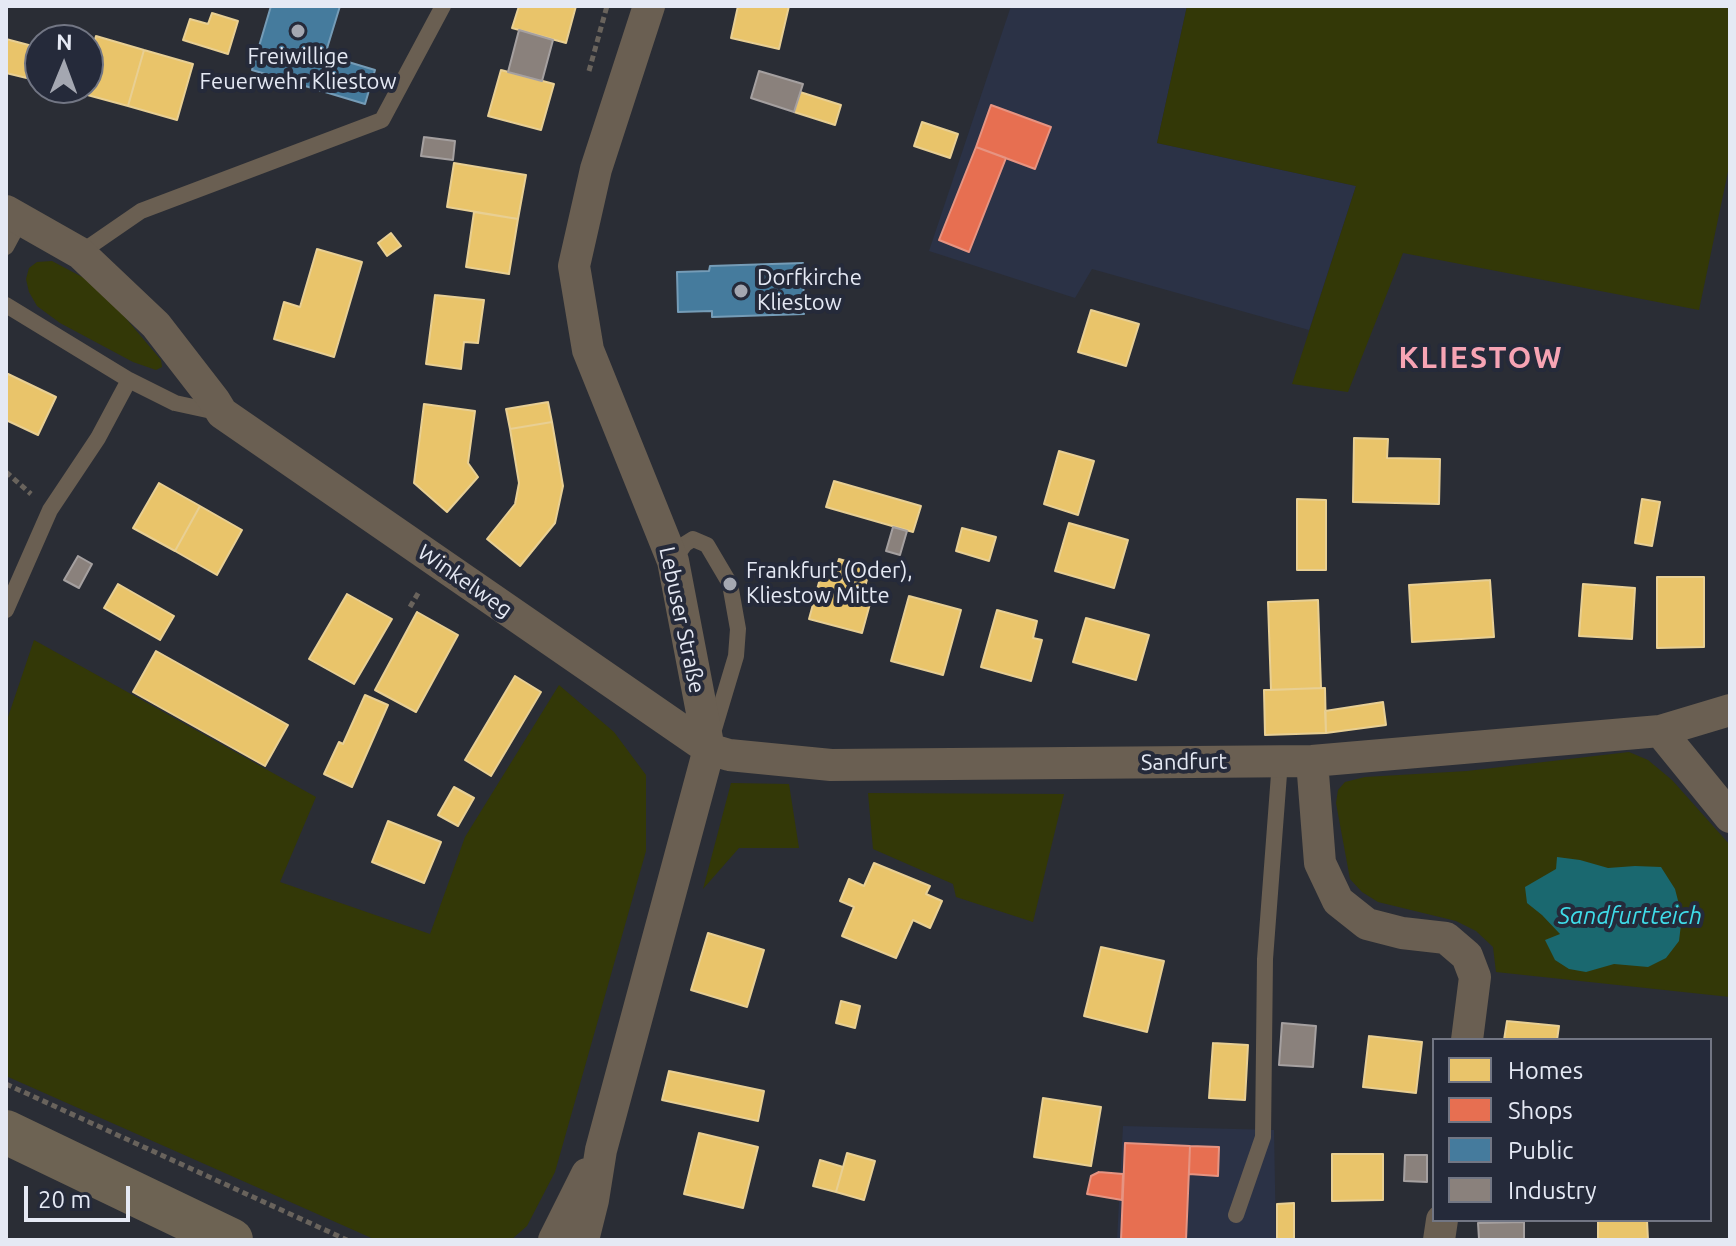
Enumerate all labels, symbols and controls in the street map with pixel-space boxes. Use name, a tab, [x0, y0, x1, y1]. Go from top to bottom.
marker: Freiwillige Feuerwehr Kliestow	[289, 22, 307, 40]
north arrow	[24, 24, 104, 104]
text: N	[56, 29, 73, 54]
place label: Freiwillige Feuerwehr Kliestow	[199, 44, 397, 96]
place label: Dorfkirche Kliestow	[757, 265, 862, 316]
marker: Dorfkirche Kliestow	[732, 282, 750, 300]
district label: KLIESTOW	[1399, 340, 1563, 376]
street label: Winkelweg	[413, 539, 517, 623]
street label: Lebuser Straße	[654, 544, 710, 696]
place label: Frankfurt (Oder), Kliestow Mitte	[746, 558, 913, 610]
marker: Frankfurt (Oder), Kliestow Mitte	[721, 575, 739, 593]
street label: Sandfurt	[1141, 748, 1227, 776]
water label: Sandfurtteich	[1558, 902, 1702, 930]
legend	[1432, 1038, 1712, 1222]
text: Homes	[1508, 1057, 1583, 1084]
text: Shops	[1508, 1097, 1573, 1124]
text: Public	[1508, 1137, 1573, 1164]
scale bar	[28, 1170, 134, 1220]
text: Industry	[1508, 1177, 1597, 1204]
text: 20 m	[38, 1186, 91, 1213]

